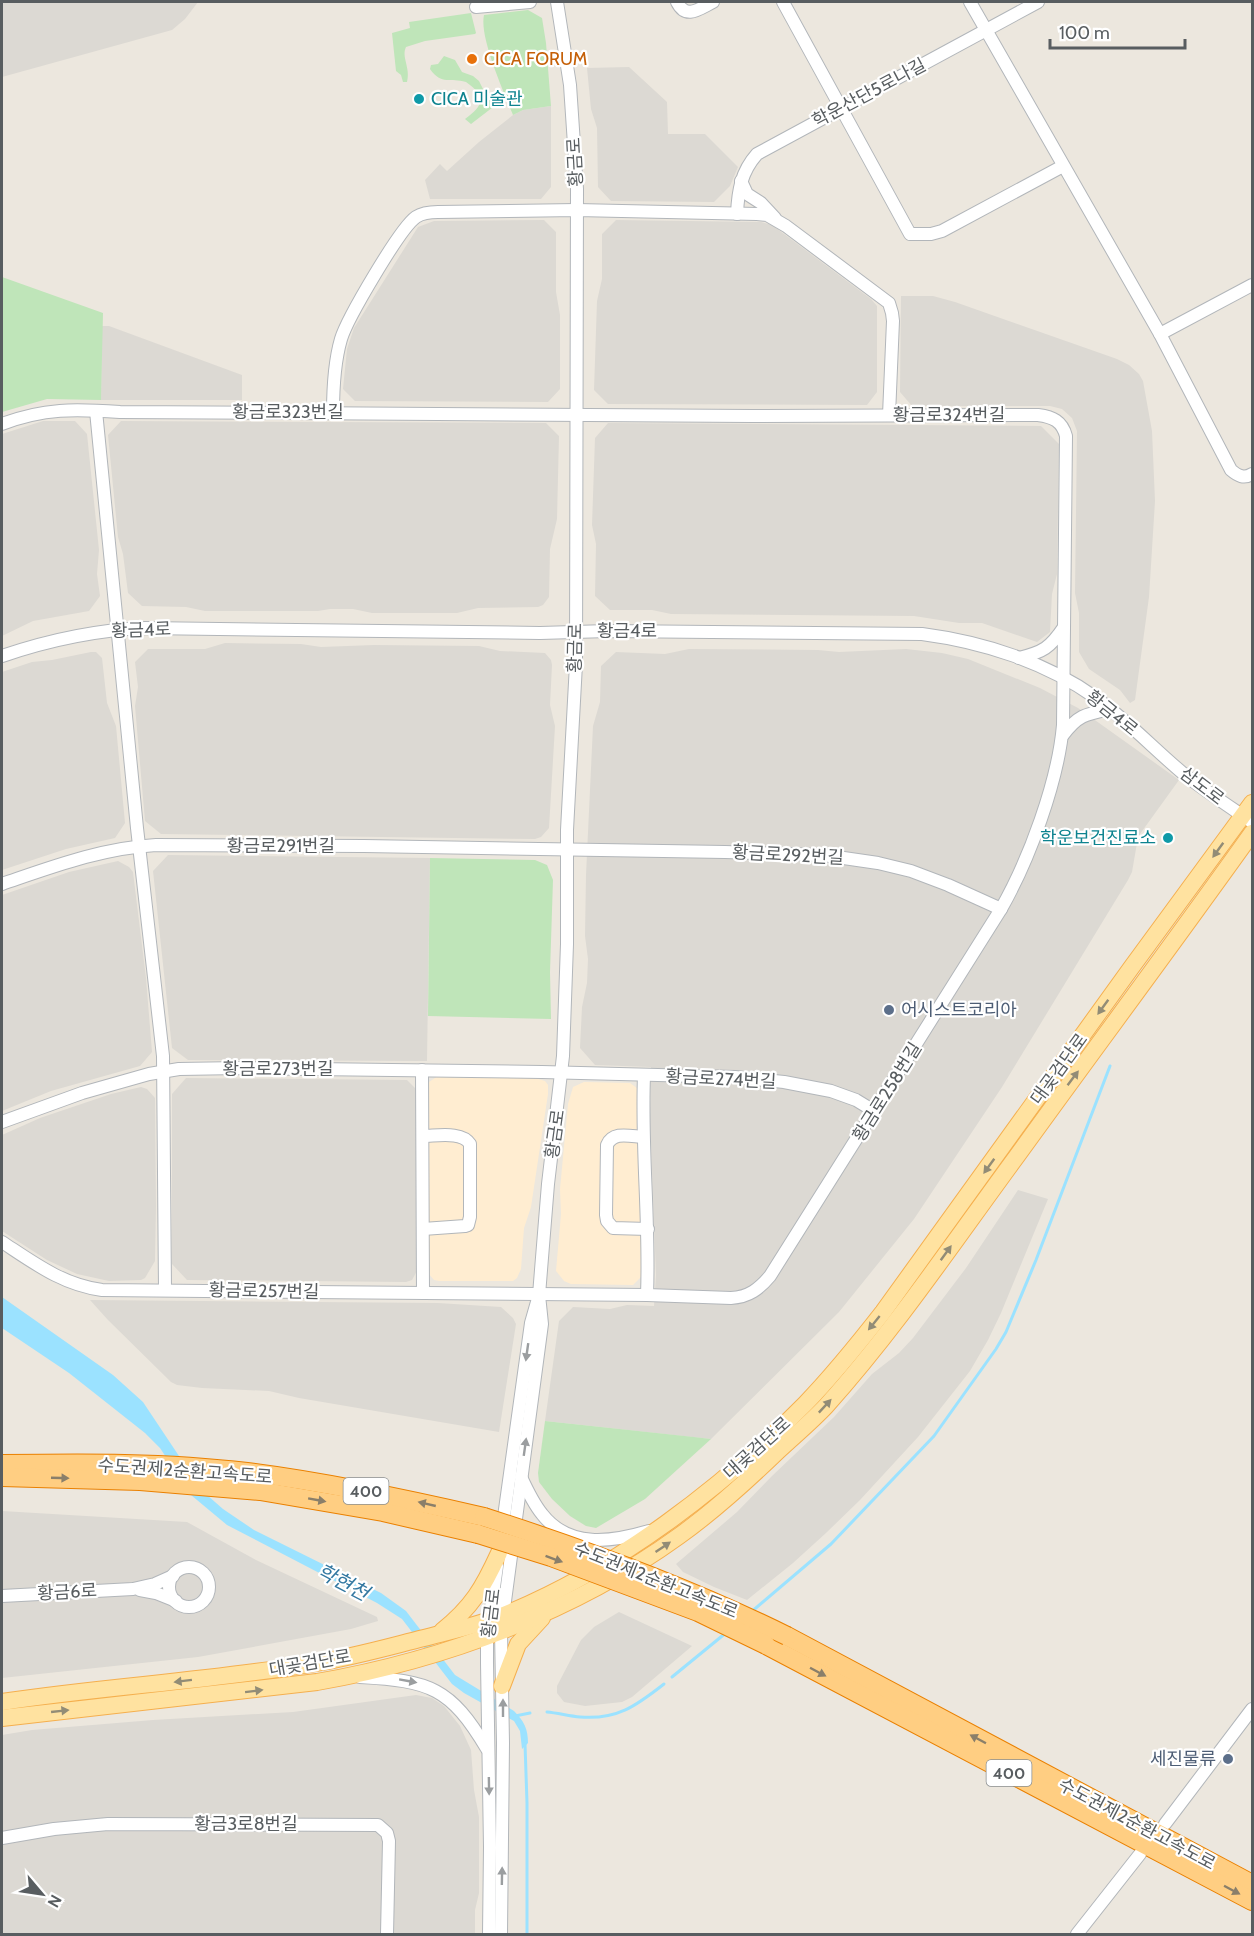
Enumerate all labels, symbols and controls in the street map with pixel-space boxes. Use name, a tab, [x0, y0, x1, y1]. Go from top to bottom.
scale bar	[1050, 12, 1185, 50]
text: 100 m	[1059, 22, 1110, 44]
place label: CICA FORUM	[484, 48, 587, 70]
marker: CICA FORUM	[465, 52, 479, 66]
street label: 학운산단5로나길	[808, 54, 930, 132]
place label: CICA 미술관	[431, 88, 523, 110]
marker: CICA 미술관	[412, 92, 426, 106]
street label: 황금로	[563, 137, 587, 187]
street label: 황금로323번길	[232, 401, 344, 423]
street label: 황금로324번길	[893, 404, 1005, 426]
street label: 황금4로	[111, 618, 171, 642]
street label: 황금4로	[597, 620, 657, 642]
street label: 황금로	[564, 623, 586, 673]
street label: 황금4로	[1082, 686, 1142, 740]
street label: 삼도로	[1176, 762, 1228, 810]
place label: 학운보건진료소	[1040, 827, 1156, 849]
marker: 학운보건진료소	[1161, 831, 1175, 845]
street label: 황금로291번길	[227, 835, 335, 857]
street label: 황금로292번길	[732, 841, 844, 869]
one-way arrow	[1212, 841, 1224, 857]
place label: 어시스트코리아	[901, 999, 1017, 1021]
one-way arrow	[1097, 999, 1109, 1015]
marker: 어시스트코리아	[882, 1003, 896, 1017]
street label: 대곶검단로	[1026, 1029, 1092, 1109]
street label: 황금로258번길	[848, 1038, 926, 1146]
street label: 황금로273번길	[222, 1058, 334, 1080]
street label: 황금로274번길	[665, 1065, 777, 1093]
one-way arrow	[1067, 1071, 1079, 1086]
street label: 황금로	[541, 1108, 569, 1160]
one-way arrow	[983, 1157, 995, 1173]
one-way arrow	[940, 1245, 952, 1261]
street label: 황금로257번길	[208, 1279, 320, 1303]
one-way arrow	[869, 1316, 881, 1331]
one-way arrow	[522, 1343, 531, 1362]
one-way arrow	[818, 1398, 832, 1413]
street label: 대곶검단로	[719, 1412, 795, 1484]
one-way arrow	[521, 1437, 530, 1456]
street label: 수도권제2순환고속도로	[97, 1454, 273, 1488]
one-way arrow	[50, 1473, 69, 1483]
road number: 400	[344, 1478, 388, 1504]
one-way arrow	[308, 1496, 327, 1505]
one-way arrow	[417, 1499, 436, 1508]
street label: 수도권제2순환고속도로	[571, 1537, 741, 1623]
one-way arrow	[654, 1542, 671, 1553]
one-way arrow	[545, 1554, 563, 1564]
water label: 학현천	[313, 1558, 375, 1607]
street label: 황금6로	[37, 1579, 97, 1605]
street label: 황금로	[477, 1587, 505, 1639]
street label: 대곶검단로	[267, 1645, 353, 1681]
one-way arrow	[809, 1667, 827, 1677]
one-way arrow	[174, 1676, 193, 1686]
one-way arrow	[399, 1677, 418, 1686]
one-way arrow	[244, 1686, 263, 1695]
one-way arrow	[498, 1698, 507, 1717]
one-way arrow	[50, 1706, 69, 1715]
one-way arrow	[969, 1734, 986, 1744]
place label: 세진물류	[1150, 1748, 1216, 1770]
marker: 세진물류	[1221, 1752, 1235, 1766]
road number: 400	[986, 1760, 1032, 1786]
street label: 수도권제2순환고속도로	[1055, 1773, 1219, 1875]
one-way arrow	[484, 1777, 494, 1796]
street label: 황금3로8번길	[194, 1813, 298, 1835]
north arrow	[12, 1864, 72, 1924]
one-way arrow	[497, 1867, 507, 1886]
one-way arrow	[1224, 1885, 1241, 1895]
text: N	[44, 1891, 66, 1911]

